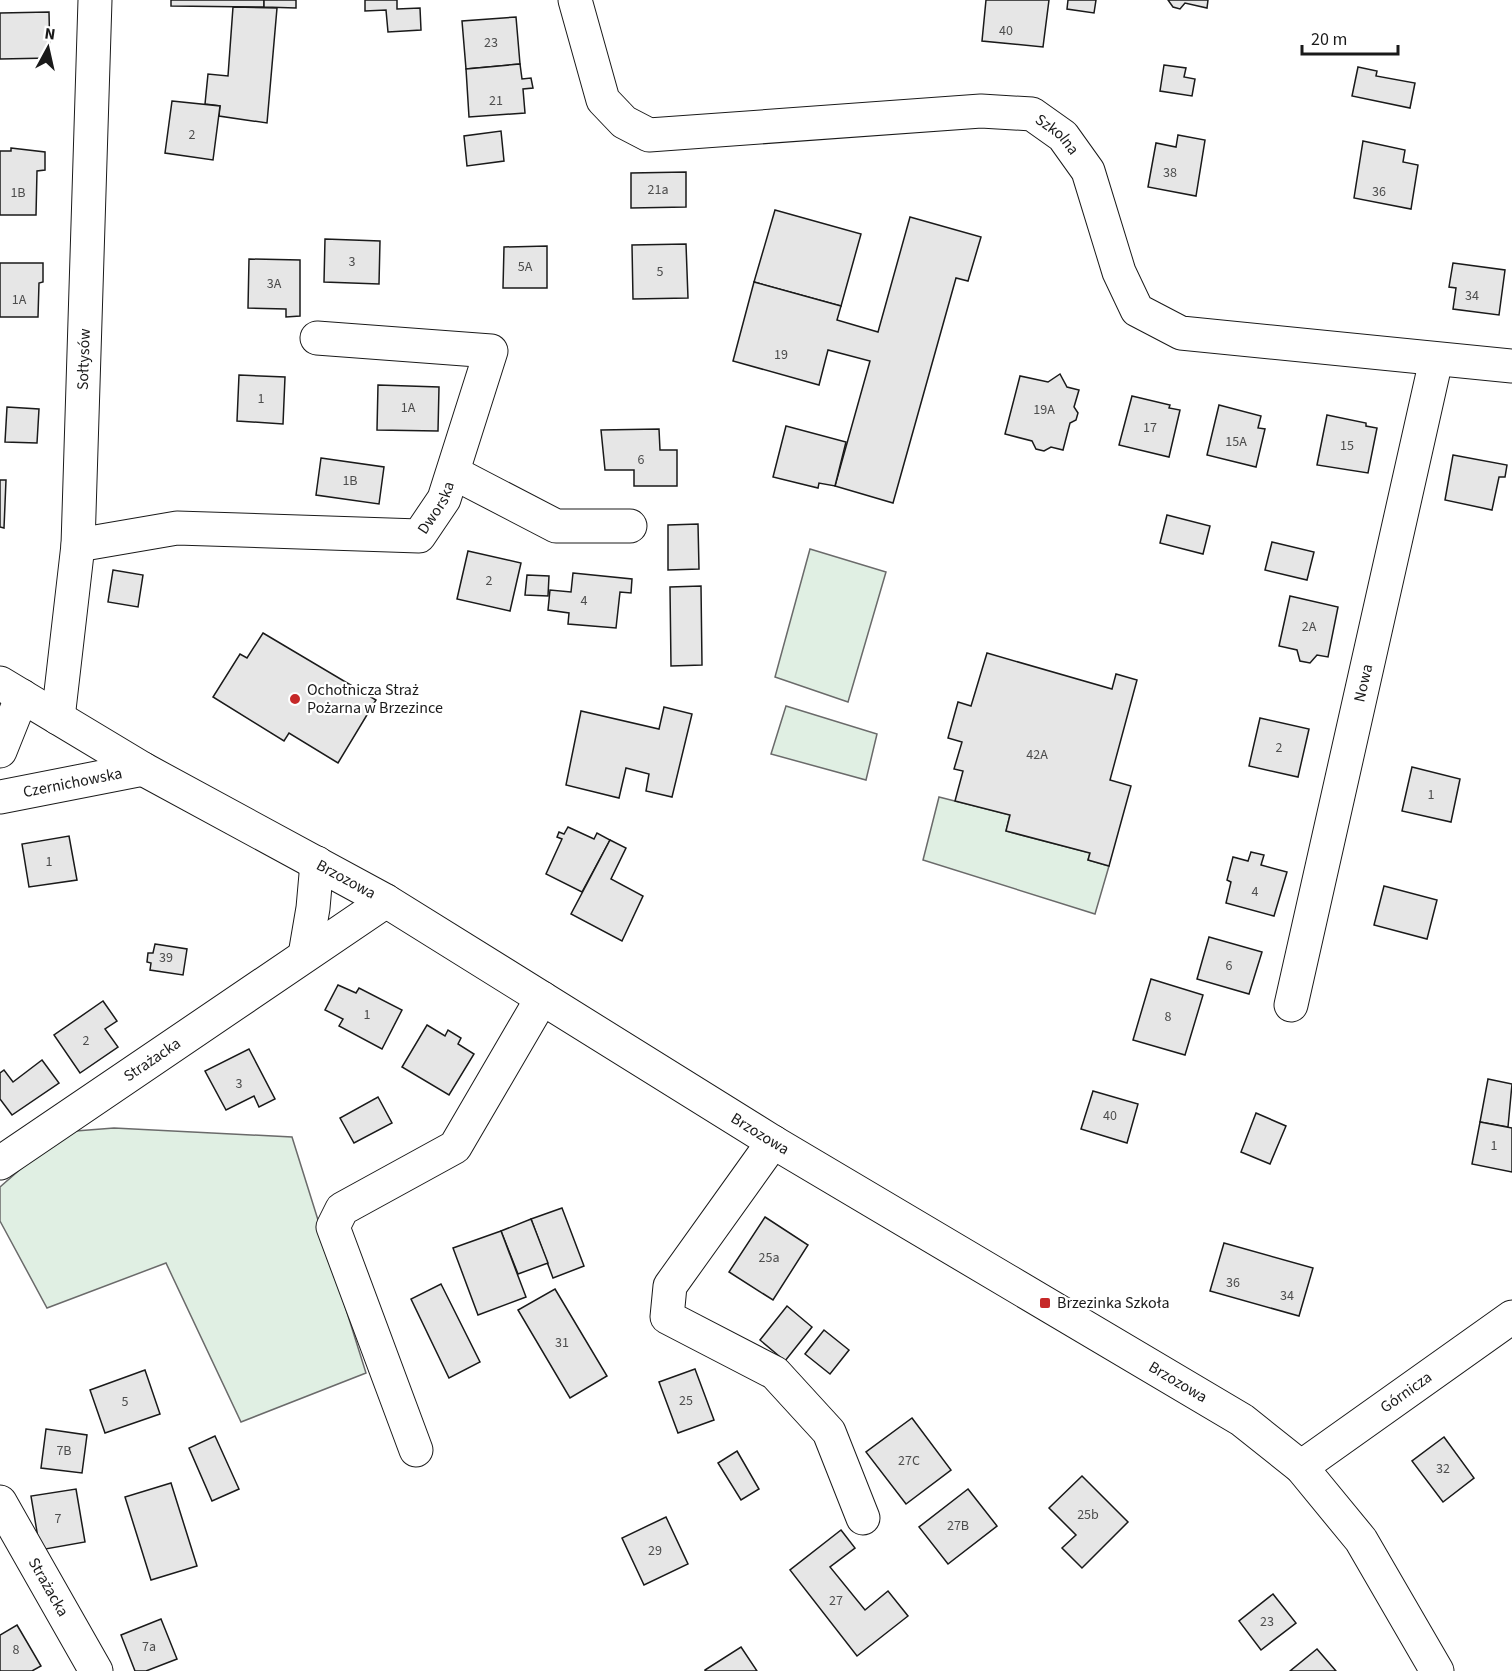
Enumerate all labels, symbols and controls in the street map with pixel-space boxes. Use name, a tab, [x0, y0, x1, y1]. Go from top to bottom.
north arrow	[18, 18, 78, 78]
scale bar	[1302, 18, 1398, 56]
house number: 40	[999, 21, 1013, 41]
text: N	[43, 23, 57, 46]
text: 20 m	[1311, 27, 1347, 52]
house number: 23	[484, 33, 498, 53]
house number: 21	[489, 91, 503, 111]
street label: Szkolna	[1031, 109, 1084, 159]
house number: 2	[189, 125, 196, 145]
house number: 38	[1163, 163, 1177, 183]
house number: 21a	[648, 180, 668, 200]
house number: 36	[1372, 182, 1386, 202]
house number: 1B	[10, 183, 26, 203]
house number: 3	[349, 252, 356, 272]
house number: 5A	[518, 257, 533, 277]
house number: 5	[657, 262, 664, 282]
house number: 3A	[267, 274, 282, 294]
house number: 34	[1465, 286, 1479, 306]
house number: 1A	[12, 290, 27, 310]
street label: Sołtysów	[72, 327, 96, 391]
house number: 19	[774, 345, 788, 365]
house number: 1	[258, 389, 265, 409]
house number: 1A	[401, 398, 416, 418]
house number: 19A	[1033, 400, 1055, 420]
house number: 17	[1143, 418, 1157, 438]
house number: 15A	[1225, 432, 1247, 452]
house number: 15	[1340, 436, 1354, 456]
house number: 6	[638, 450, 645, 470]
house number: 1B	[342, 471, 358, 491]
street label: Dworska	[412, 479, 460, 539]
house number: 2	[486, 571, 493, 591]
house number: 4	[581, 591, 588, 611]
house number: 2A	[1302, 617, 1317, 637]
street label: Nowa	[1348, 662, 1378, 704]
place label: Ochotnicza Straż Pożarna w Brzezince	[307, 679, 443, 719]
marker: Ochotnicza Straż Pożarna w Brzezince	[288, 692, 302, 706]
house number: 2	[1276, 738, 1283, 758]
house number: 42A	[1026, 745, 1048, 765]
street label: Czernichowska	[21, 762, 124, 803]
house number: 1	[1428, 785, 1435, 805]
house number: 1	[46, 852, 53, 872]
street label: Brzozowa	[312, 854, 380, 904]
house number: 4	[1252, 882, 1259, 902]
house number: 39	[159, 948, 173, 968]
house number: 6	[1226, 956, 1233, 976]
house number: 1	[364, 1005, 371, 1025]
house number: 8	[1165, 1007, 1172, 1027]
house number: 2	[83, 1031, 90, 1051]
street label: Strażacka	[119, 1032, 185, 1087]
house number: 3	[236, 1074, 243, 1094]
house number: 40	[1103, 1106, 1117, 1126]
street label: Brzozowa	[727, 1107, 793, 1160]
house number: 1	[1491, 1136, 1498, 1156]
house number: 25a	[759, 1248, 779, 1268]
house number: 36	[1226, 1273, 1240, 1293]
house number: 34	[1280, 1286, 1294, 1306]
place label: Brzezinka Szkoła	[1057, 1292, 1169, 1314]
marker: Brzezinka Szkoła	[1038, 1296, 1052, 1310]
house number: 31	[555, 1333, 569, 1353]
street label: Brzozowa	[1144, 1356, 1211, 1408]
street label: Górnicza	[1376, 1366, 1436, 1418]
house number: 25	[679, 1391, 693, 1411]
house number: 5	[122, 1392, 129, 1412]
house number: 7B	[56, 1441, 72, 1461]
house number: 27C	[898, 1451, 920, 1471]
house number: 32	[1436, 1459, 1450, 1479]
house number: 25b	[1077, 1505, 1099, 1525]
house number: 7	[55, 1509, 62, 1529]
house number: 27B	[947, 1516, 969, 1536]
house number: 29	[648, 1541, 662, 1561]
street label: Strażacka	[23, 1554, 74, 1621]
house number: 27	[829, 1591, 843, 1611]
house number: 23	[1260, 1612, 1274, 1632]
house number: 7a	[142, 1637, 156, 1657]
house number: 8	[13, 1640, 20, 1660]

